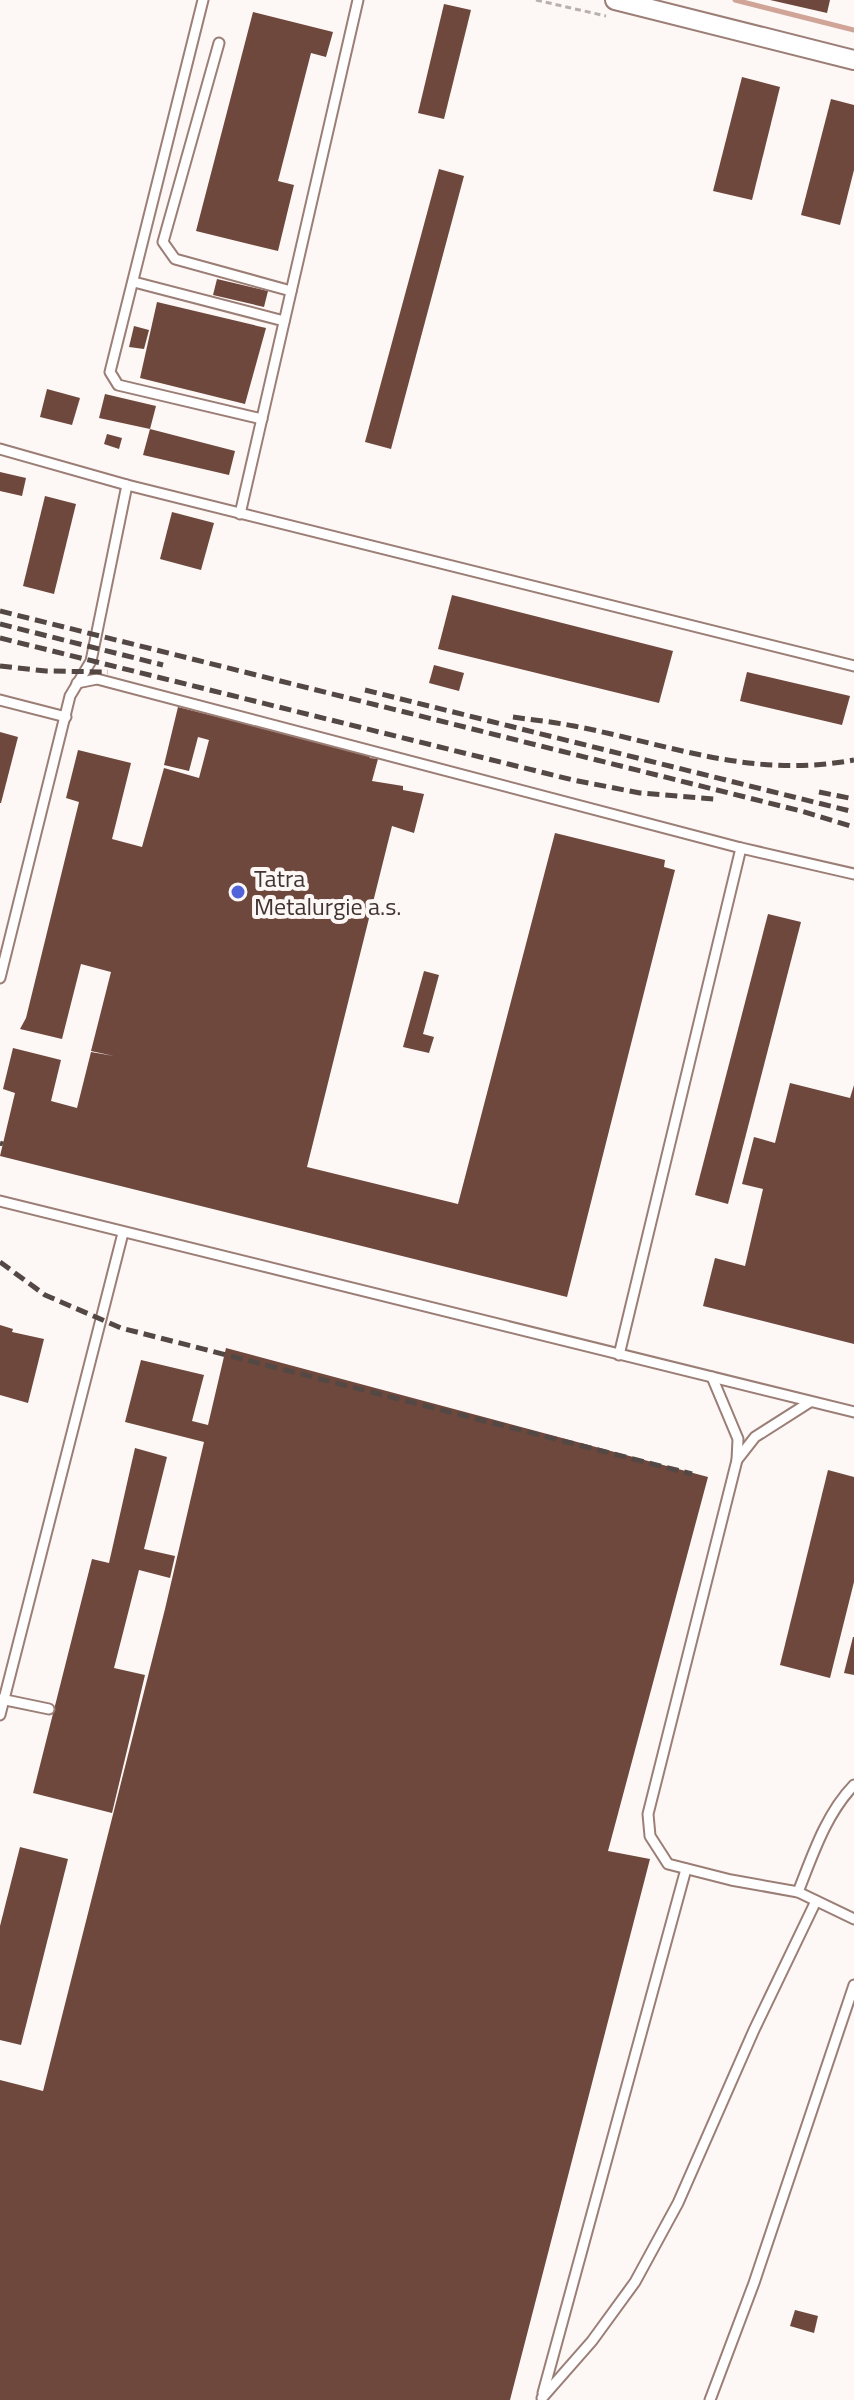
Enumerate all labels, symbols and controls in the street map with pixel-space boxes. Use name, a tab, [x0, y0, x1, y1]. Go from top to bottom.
place label: Tatra Metalurgie a.s.	[254, 860, 402, 924]
marker: Tatra Metalurgie a.s.	[229, 883, 247, 901]

